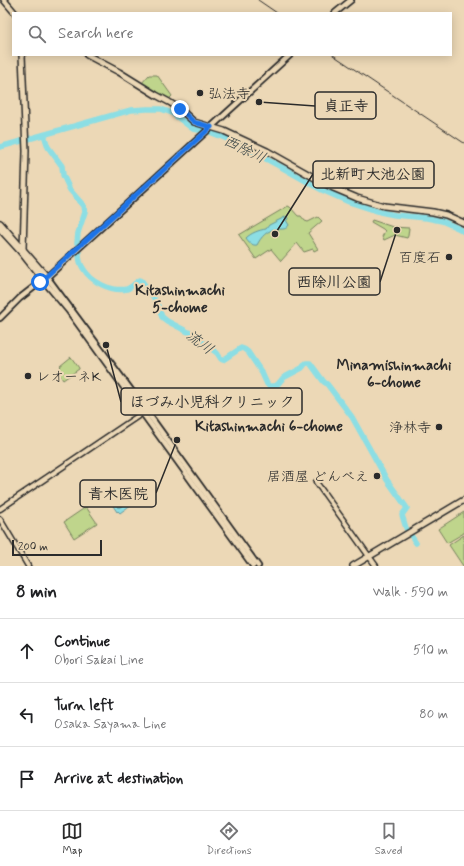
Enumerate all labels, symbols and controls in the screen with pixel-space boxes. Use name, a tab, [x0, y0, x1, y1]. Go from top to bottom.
search box	[12, 12, 452, 56]
icon: search	[26, 23, 48, 45]
text: Search here	[58, 24, 134, 44]
place label: 弘法寺	[208, 85, 250, 103]
marker: 弘法寺	[195, 88, 205, 98]
callout: 貞正寺	[315, 92, 376, 119]
text: 貞正寺	[323, 97, 369, 117]
route end	[171, 100, 189, 118]
water label: 西除川	[220, 131, 269, 169]
callout: 北新町大池公園	[313, 161, 434, 188]
text: 北新町大池公園	[320, 165, 426, 185]
place label: 百度石	[399, 249, 441, 267]
marker: 百度石	[444, 252, 454, 262]
callout: 西除川公園	[289, 268, 380, 295]
route start	[31, 273, 49, 291]
text: 西除川公園	[296, 273, 372, 293]
district label: Kitashinmachi 5-chome	[135, 281, 226, 318]
water label: 流川	[181, 326, 217, 360]
district label: Minamishinmachi 6-chome	[337, 356, 452, 393]
place label: レオーネK	[36, 368, 101, 386]
marker: レオーネK	[23, 371, 33, 381]
callout: ほづみ小児科クリニック	[121, 388, 302, 415]
text: ほづみ小児科クリニック	[129, 393, 295, 413]
district label: Kitashinmachi 6-chome	[195, 417, 343, 437]
place label: 浄林寺	[389, 419, 431, 437]
marker: 浄林寺	[434, 422, 444, 432]
place label: 居酒屋 どんべえ	[267, 468, 369, 486]
marker: 居酒屋 どんべえ	[372, 471, 382, 481]
callout: 青木医院	[80, 480, 156, 507]
text: 青木医院	[88, 485, 148, 505]
scale bar	[12, 538, 102, 557]
text: 200 m	[18, 540, 48, 554]
text: 8 min	[16, 581, 57, 603]
text: Walk · 590 m	[373, 584, 448, 601]
text: Continue	[54, 632, 110, 652]
icon: ahead	[16, 640, 38, 662]
text: 510 m	[413, 642, 448, 659]
text: Obori Sakai Line	[54, 652, 144, 669]
text: Turn left	[54, 696, 114, 716]
icon: left	[16, 704, 38, 726]
text: 80 m	[419, 706, 448, 723]
text: Osaka Sayama Line	[54, 716, 166, 733]
icon: arrive	[16, 768, 38, 790]
text: Arrive at destination	[54, 769, 183, 789]
tab: Map	[61, 820, 83, 858]
tab: Directions	[206, 820, 252, 858]
tab: Saved	[375, 820, 402, 858]

